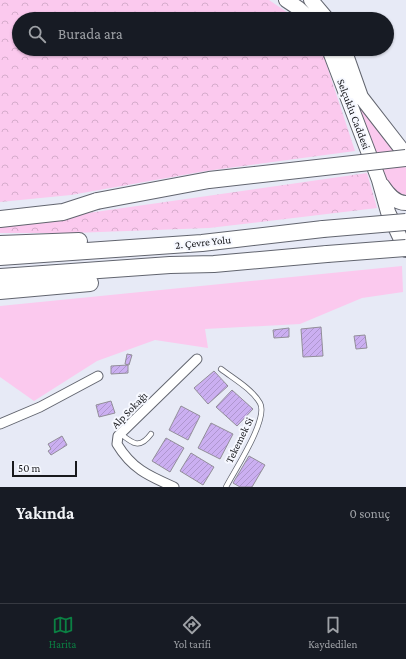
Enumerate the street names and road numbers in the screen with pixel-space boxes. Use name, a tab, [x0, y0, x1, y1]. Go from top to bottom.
street label: Selçuklu Caddesi	[334, 77, 373, 151]
street label: 2. Çevre Yolu	[175, 233, 232, 252]
street label: Alp Sokağı	[109, 389, 150, 431]
street label: Tekemek Si	[223, 415, 255, 465]

